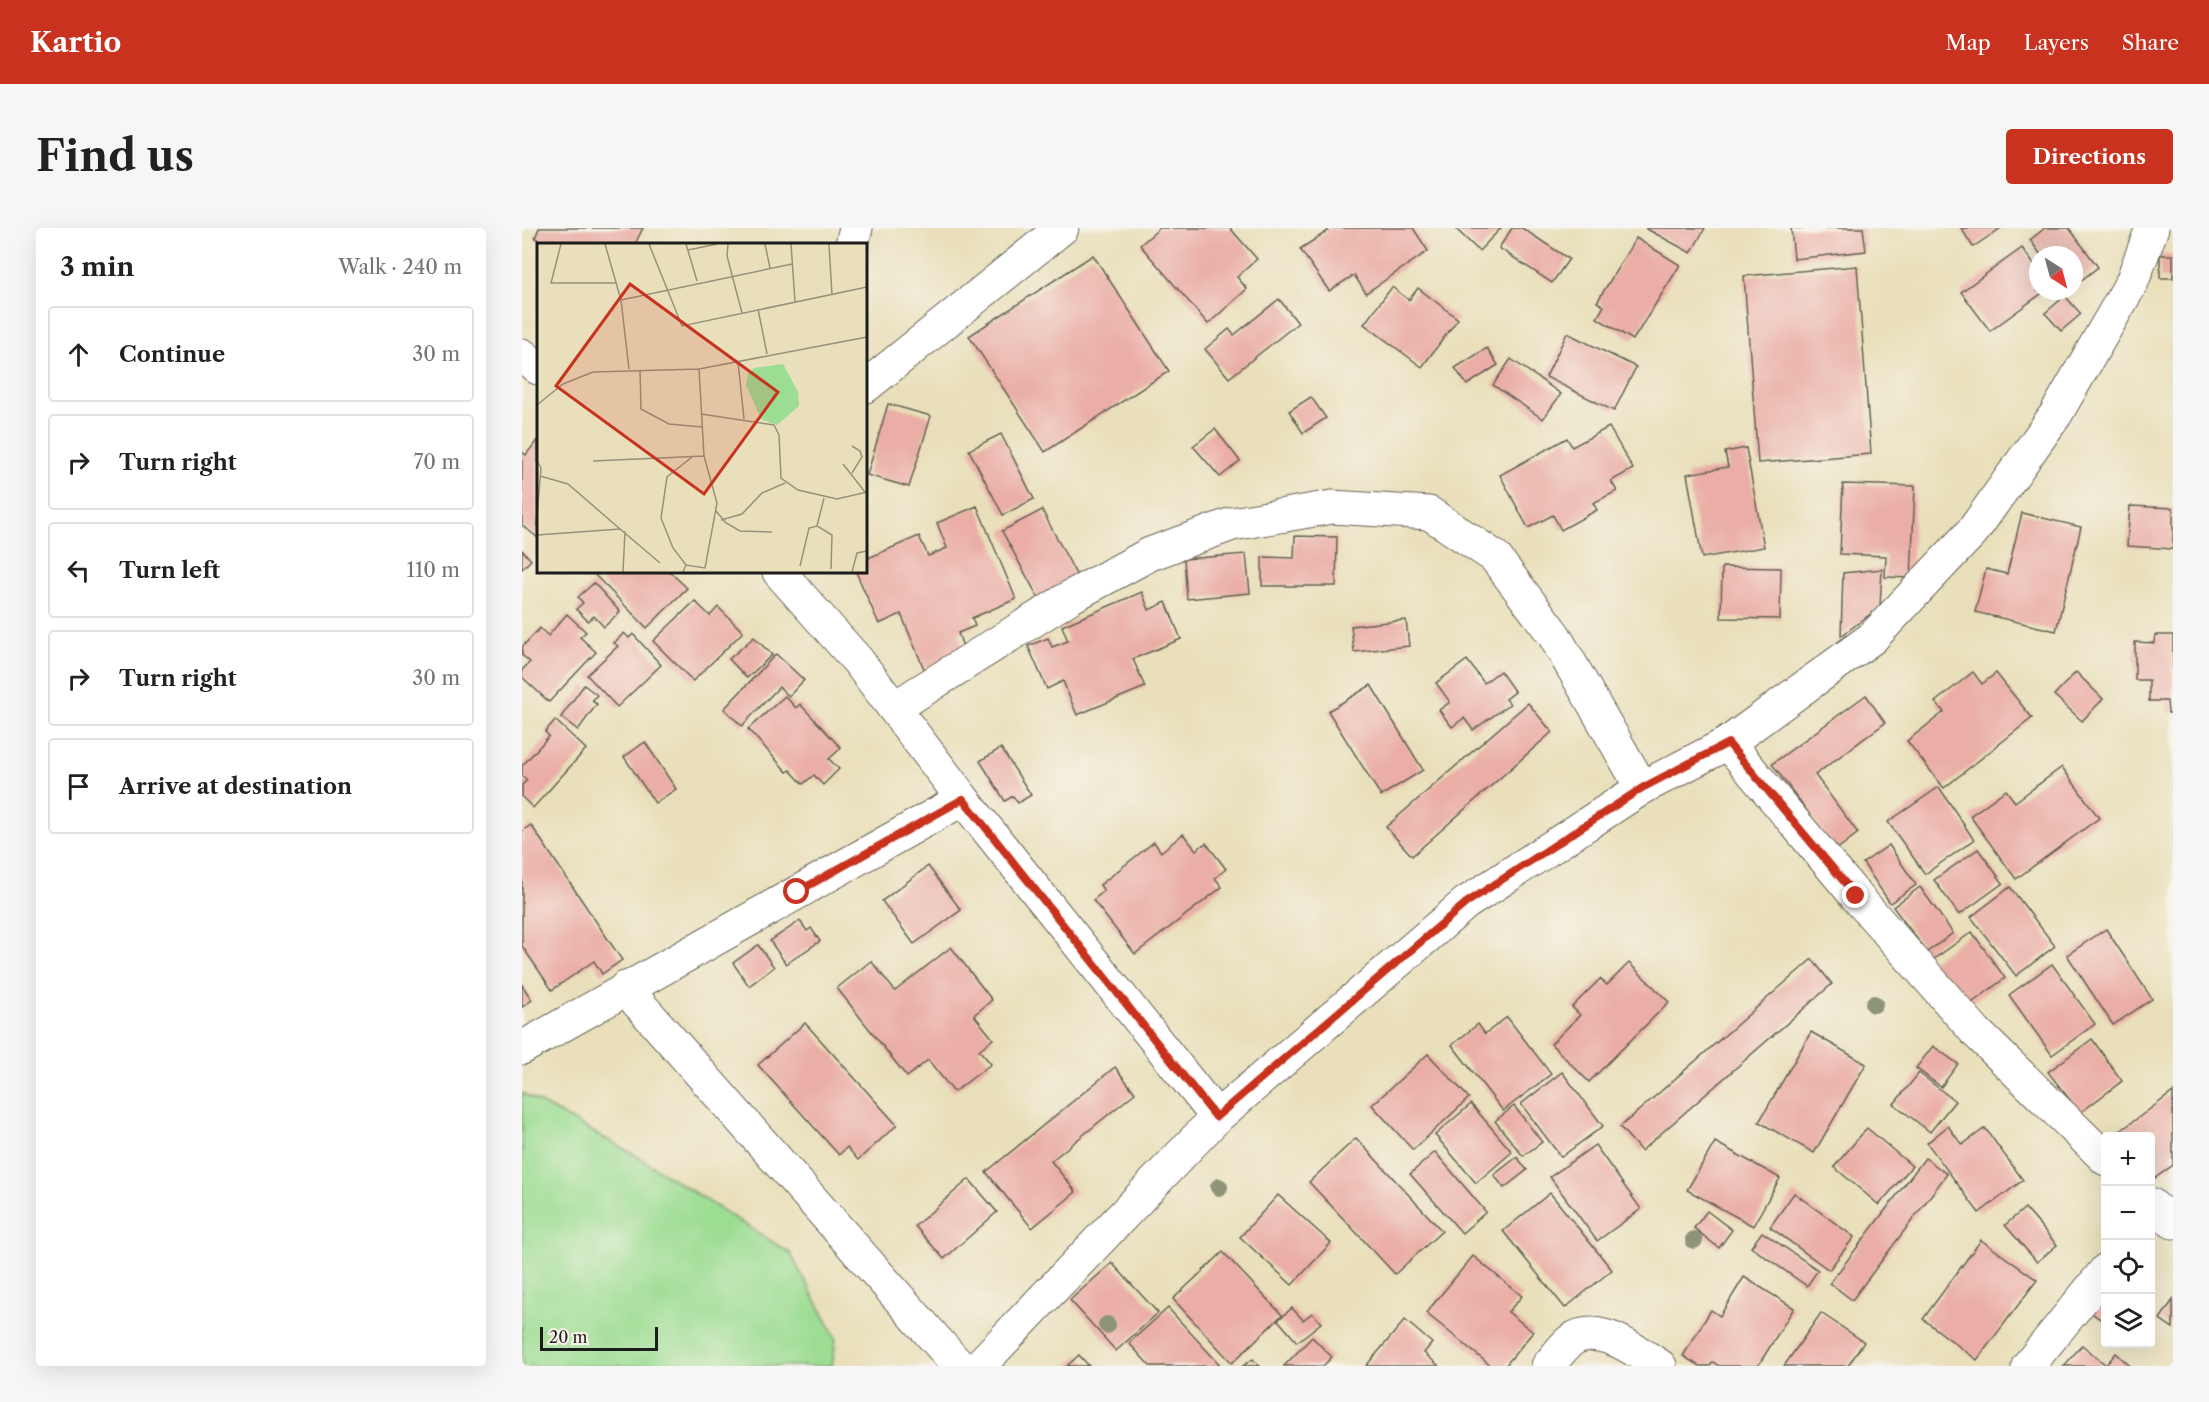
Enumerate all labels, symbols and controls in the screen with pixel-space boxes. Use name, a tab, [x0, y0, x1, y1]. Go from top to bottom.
text: Kartio	[30, 25, 121, 59]
text: Map	[1946, 30, 1991, 55]
text: Layers	[2024, 30, 2089, 55]
text: Share	[2122, 30, 2179, 55]
button: Directions	[2006, 129, 2173, 184]
text: Find us	[36, 130, 194, 182]
inset map	[537, 243, 867, 573]
north arrow	[2029, 246, 2083, 300]
text: 3 min	[60, 251, 134, 283]
text: Walk · 240 m	[338, 255, 462, 279]
icon: ahead	[62, 338, 95, 371]
text: Continue	[119, 341, 225, 368]
text: 30 m	[412, 342, 460, 366]
icon: right	[62, 446, 95, 479]
text: Turn right	[119, 449, 237, 476]
text: 70 m	[414, 450, 460, 474]
icon: left	[62, 554, 95, 587]
text: Turn left	[119, 557, 220, 584]
text: 110 m	[407, 558, 460, 582]
icon: right	[62, 662, 95, 695]
text: Turn right	[119, 665, 237, 692]
text: 30 m	[412, 666, 460, 690]
icon: arrive	[62, 770, 95, 803]
text: Arrive at destination	[119, 773, 352, 800]
route start	[783, 878, 809, 904]
route end	[1842, 882, 1868, 908]
map controls	[2101, 1132, 2155, 1348]
button: +	[2101, 1132, 2155, 1186]
button: −	[2101, 1186, 2155, 1240]
button: locate	[2101, 1240, 2155, 1294]
button: layers	[2101, 1294, 2155, 1348]
scale bar	[540, 1324, 658, 1352]
text: 20 m	[549, 1327, 588, 1347]

